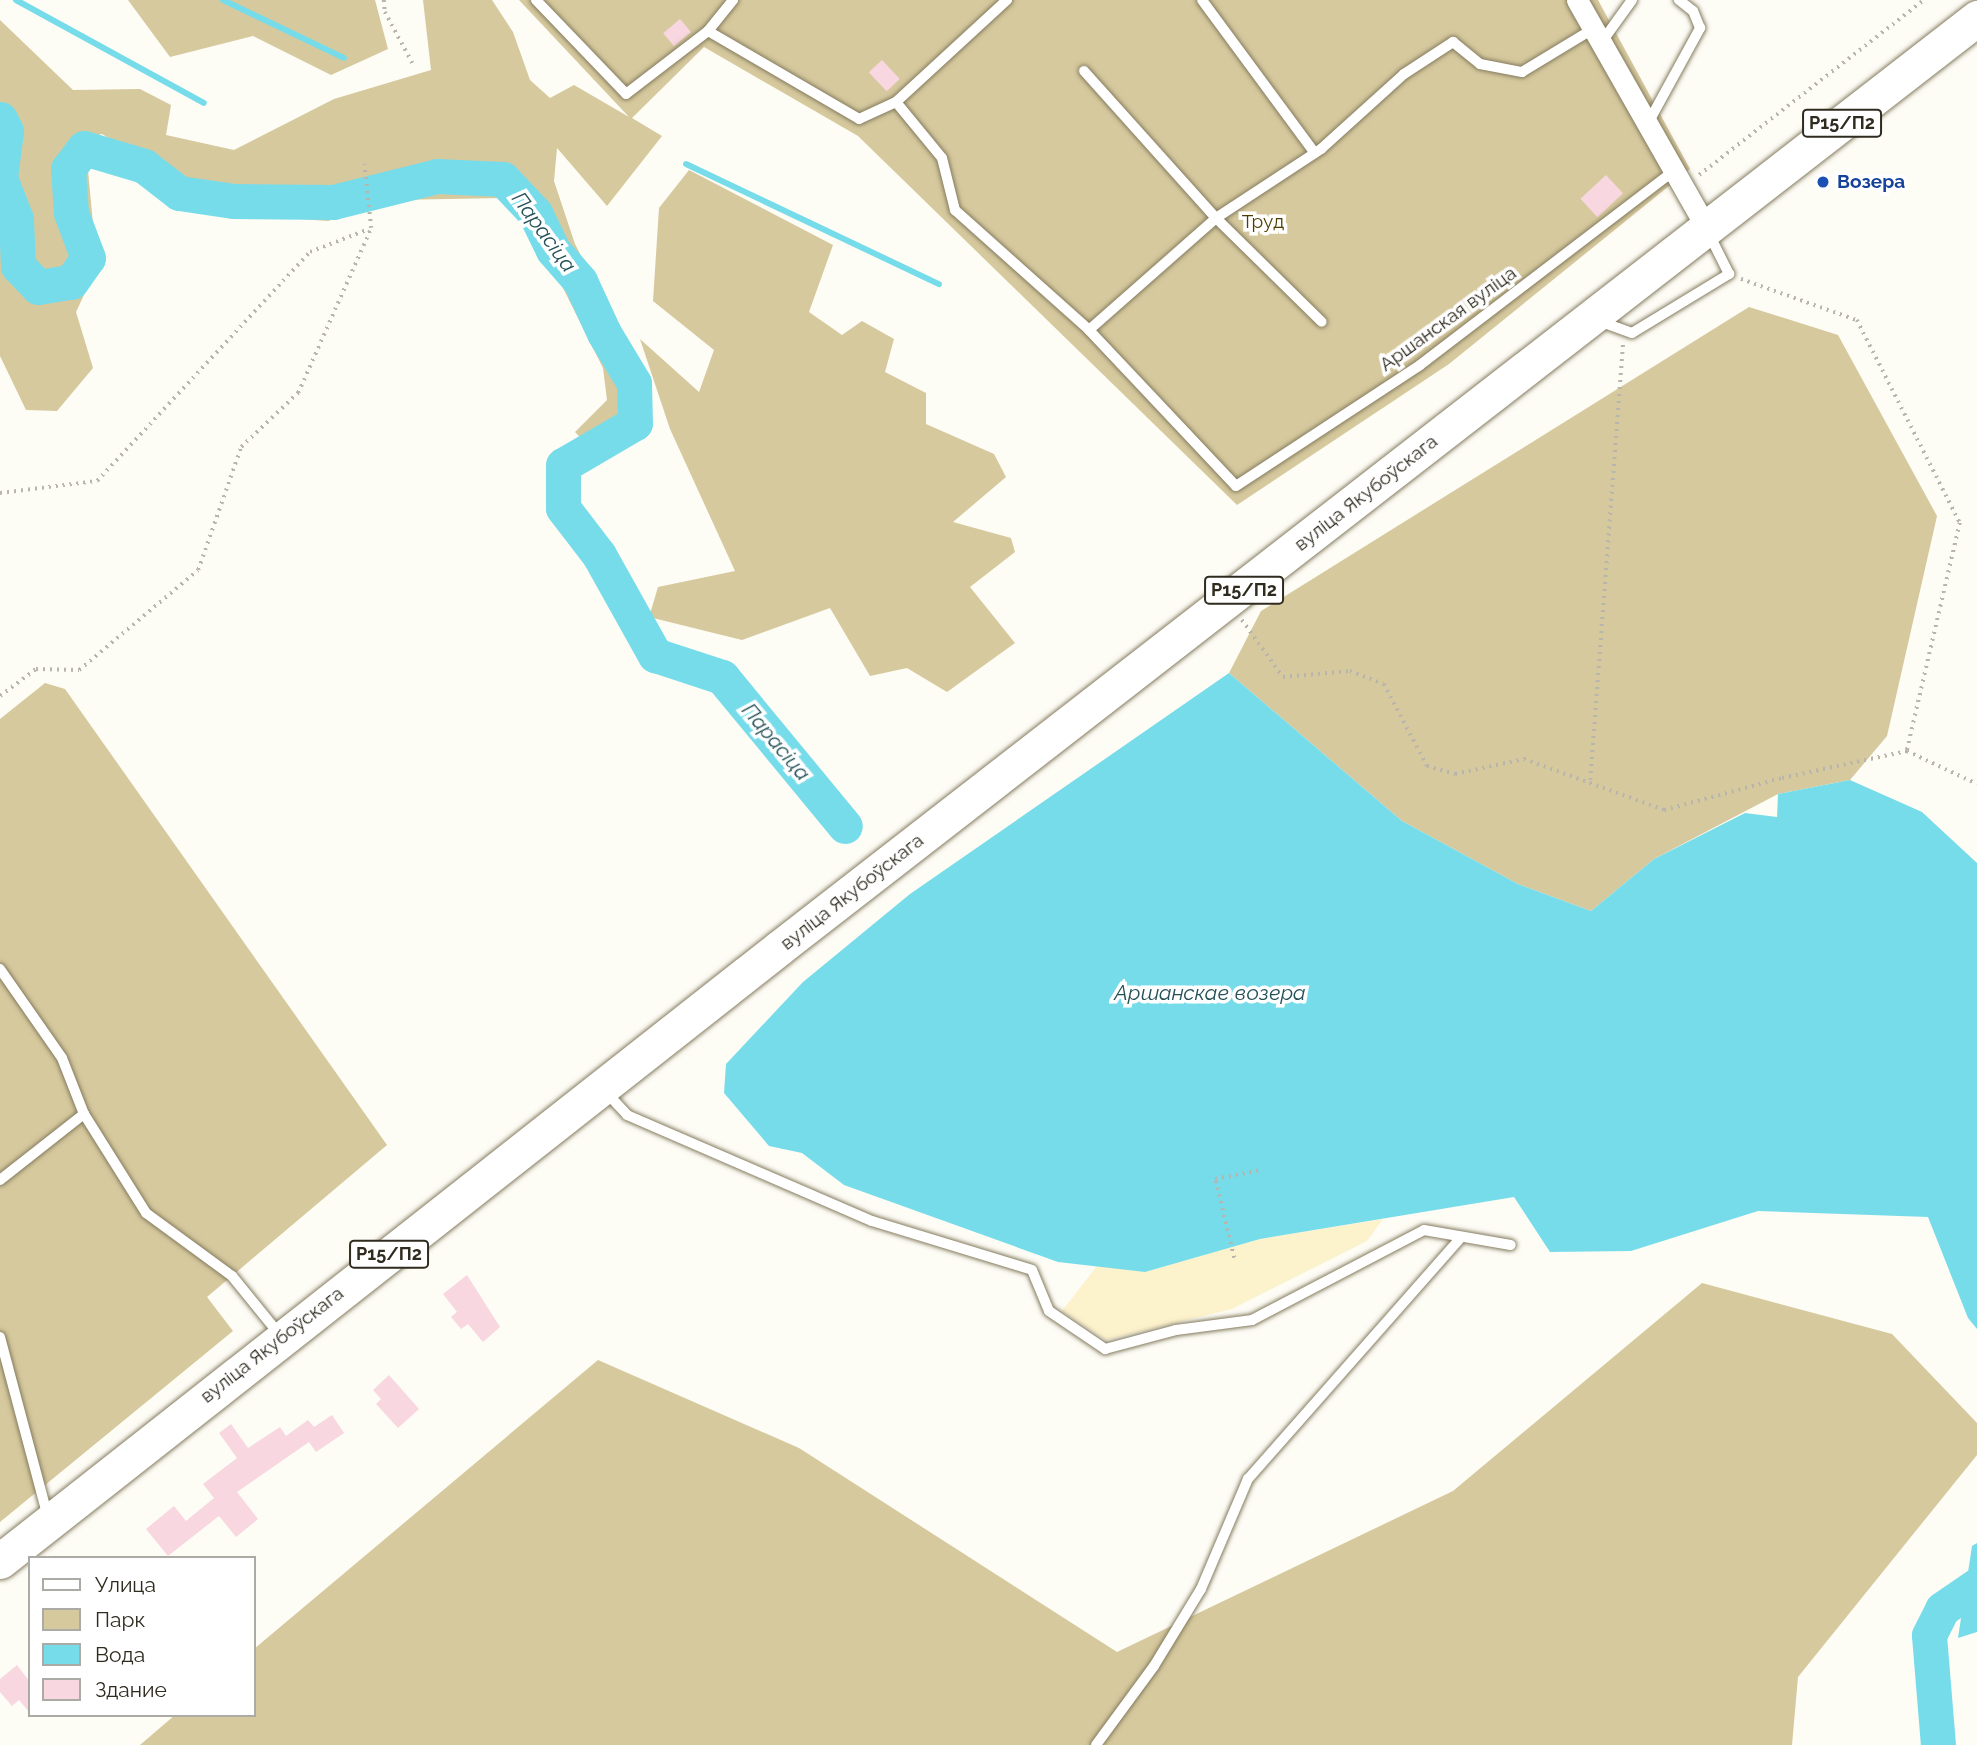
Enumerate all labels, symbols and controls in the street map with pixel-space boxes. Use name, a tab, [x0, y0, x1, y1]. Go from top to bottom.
road number: Р15/П2	[1802, 109, 1882, 138]
place label: Возера	[1837, 171, 1905, 193]
marker: Возера	[1815, 174, 1831, 190]
water label: Парасіца	[506, 187, 582, 277]
park label: Труд	[1242, 211, 1284, 233]
street label: Аршанская вуліца	[1375, 262, 1521, 376]
street label: вуліца Якубоўскага	[1290, 430, 1442, 556]
road number: Р15/П2	[1204, 576, 1284, 604]
water label: Парасіца	[736, 698, 816, 786]
street label: вуліца Якубоўскага	[776, 829, 928, 955]
water label: Аршанскае возера	[1114, 980, 1306, 1006]
road number: Р15/П2	[349, 1240, 429, 1268]
street label: вуліца Якубоўскага	[196, 1282, 348, 1408]
legend	[28, 1556, 256, 1717]
text: Улица	[95, 1572, 156, 1597]
text: Парк	[95, 1607, 145, 1632]
text: Вода	[95, 1642, 145, 1667]
text: Здание	[95, 1677, 167, 1702]

